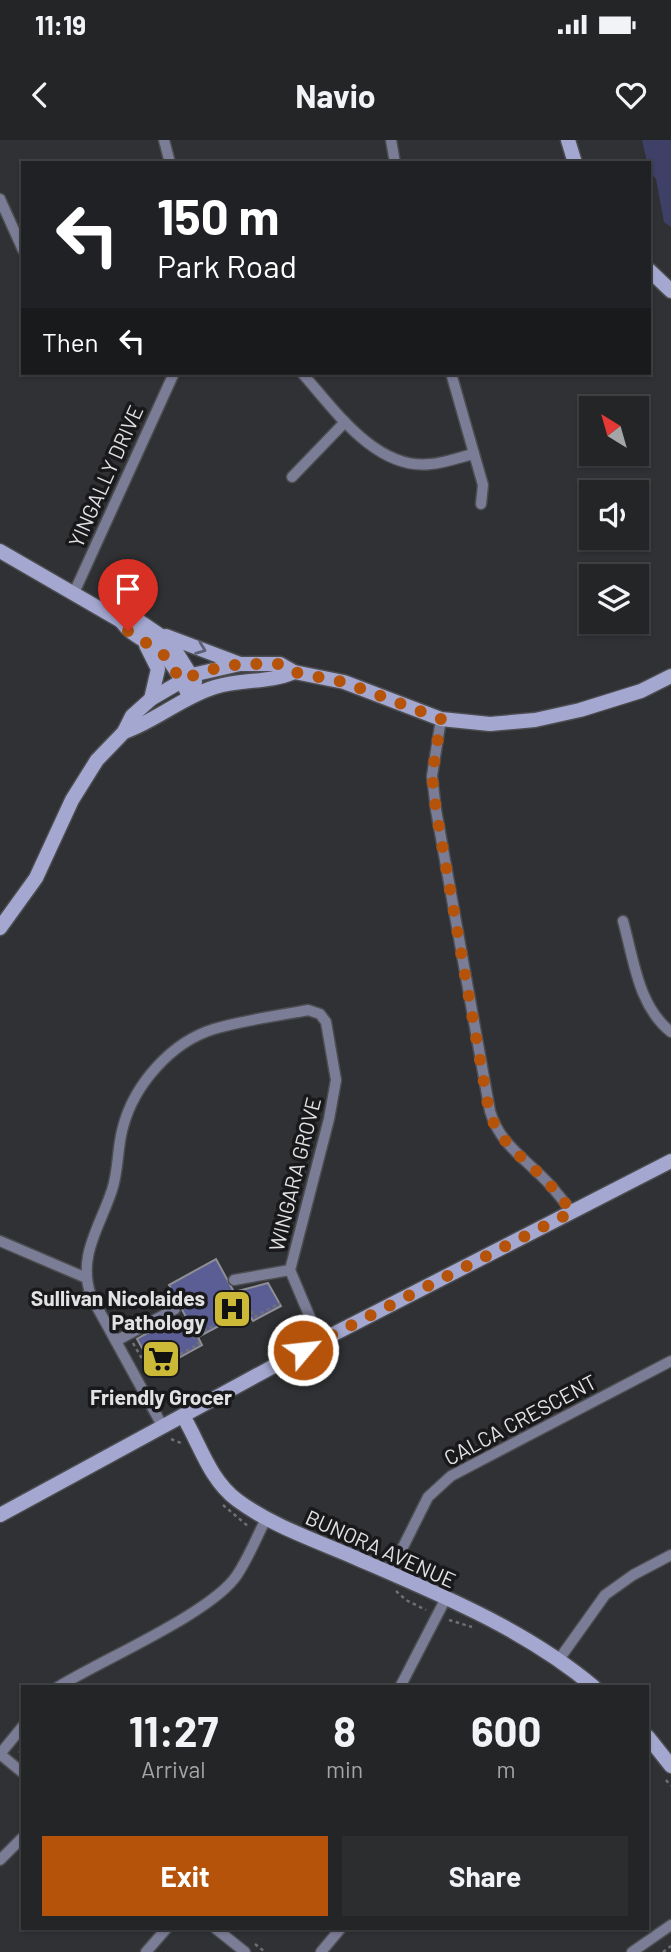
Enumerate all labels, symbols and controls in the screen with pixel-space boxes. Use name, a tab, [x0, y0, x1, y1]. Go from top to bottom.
text: 11:19	[35, 9, 86, 40]
icon: back	[21, 76, 59, 114]
text: Navio	[295, 76, 376, 114]
icon: heart	[612, 76, 650, 114]
text: 150 m	[157, 186, 279, 245]
icon: left	[42, 189, 133, 280]
text: Park Road	[157, 246, 297, 284]
icon: left	[113, 322, 151, 360]
text: Then	[42, 326, 99, 357]
north arrow	[579, 396, 649, 466]
map controls	[579, 396, 649, 634]
street label: YINGALLY DRIVE	[63, 401, 147, 551]
button: sound	[579, 480, 649, 550]
pin	[98, 559, 158, 631]
button: layers	[579, 564, 649, 634]
icon: arrive	[109, 570, 147, 608]
one-way arrow	[194, 641, 206, 655]
street label: WINGARA GROVE	[263, 1094, 325, 1254]
place label: Sullivan Nicolaides Pathology	[31, 1285, 205, 1334]
hospital icon: Sullivan Nicolaides Pathology	[211, 1288, 253, 1330]
position arrow	[266, 1313, 340, 1387]
supermarket icon: Friendly Grocer	[140, 1338, 182, 1380]
street label: CALCA CRESCENT	[439, 1368, 601, 1470]
place label: Friendly Grocer	[90, 1384, 232, 1409]
street label: BUNORA AVENUE	[302, 1504, 460, 1592]
text: 11:27	[129, 1705, 218, 1755]
text: 8	[333, 1705, 356, 1755]
text: 600	[471, 1705, 541, 1755]
text: Arrival	[141, 1755, 206, 1783]
text: min	[326, 1755, 363, 1783]
text: m	[497, 1755, 516, 1783]
button: Exit	[42, 1836, 328, 1916]
button: Share	[342, 1836, 628, 1916]

